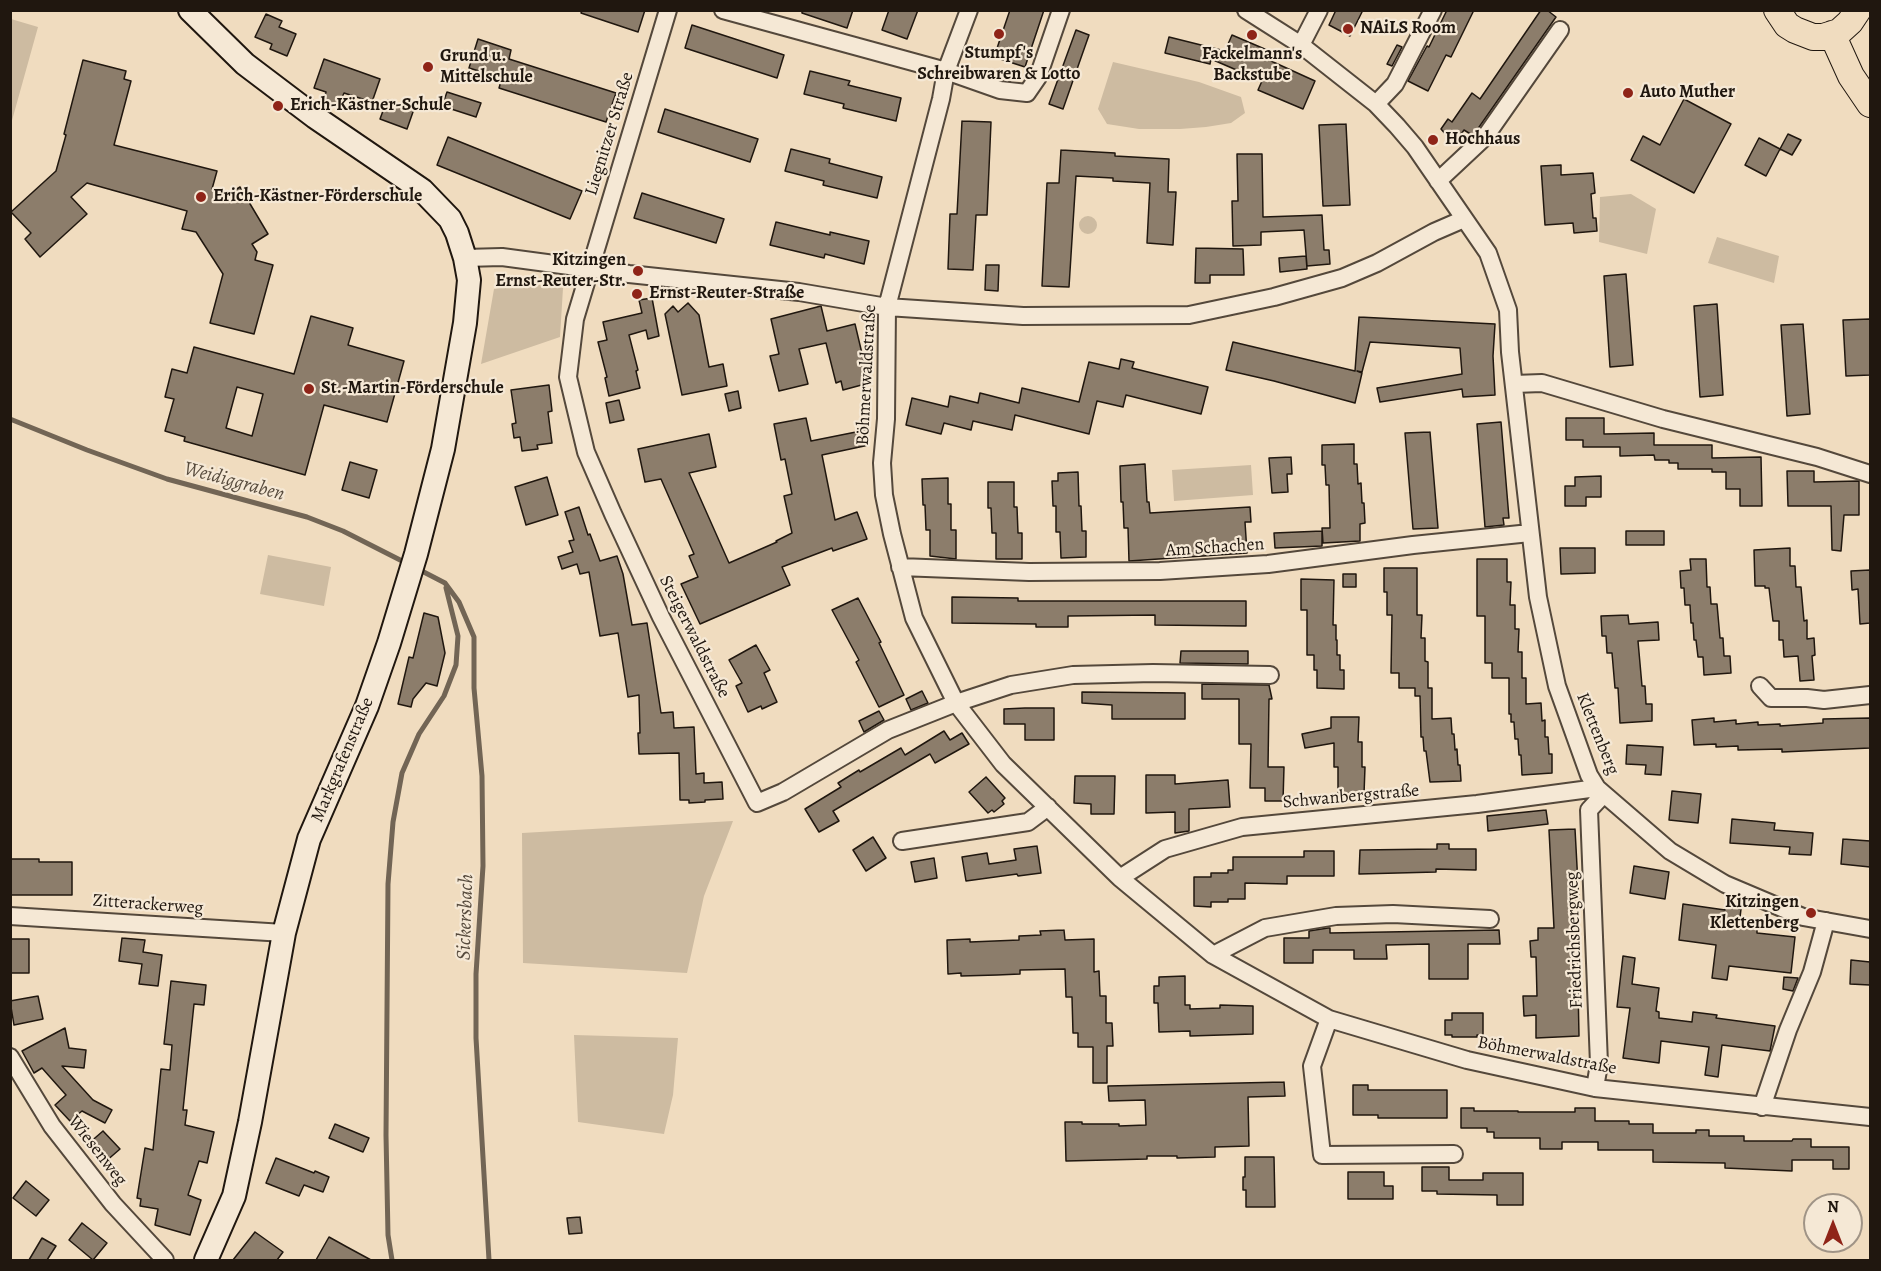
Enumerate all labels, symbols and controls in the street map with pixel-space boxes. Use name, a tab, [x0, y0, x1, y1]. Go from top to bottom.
place label: NAiLS Room	[1360, 18, 1456, 40]
marker: NAiLS Room	[1341, 22, 1355, 36]
marker: Stumpf's Schreibwaren & Lotto	[992, 27, 1006, 41]
marker: Fackelmann's Backstube	[1245, 28, 1259, 42]
place label: Stumpf's Schreibwaren & Lotto	[917, 43, 1081, 86]
place label: Fackelmann's Backstube	[1202, 44, 1302, 86]
place label: Grund u. Mittelschule	[440, 46, 533, 88]
marker: Grund u. Mittelschule	[421, 60, 435, 74]
street label: Liegnitzer Straße	[581, 70, 639, 198]
place label: Auto Muther	[1640, 82, 1735, 104]
marker: Auto Muther	[1621, 86, 1635, 100]
place label: Erich-Kästner-Schule	[290, 95, 452, 117]
marker: Erich-Kästner-Schule	[271, 99, 285, 113]
place label: Hochhaus	[1445, 129, 1520, 151]
marker: Hochhaus	[1426, 133, 1440, 147]
place label: Erich-Kästner-Förderschule	[213, 186, 422, 208]
marker: Erich-Kästner-Förderschule	[194, 190, 208, 204]
place label: Kitzingen Ernst-Reuter-Str.	[495, 250, 626, 292]
marker: Kitzingen Ernst-Reuter-Str.	[631, 264, 645, 278]
place label: Ernst-Reuter-Straße	[649, 283, 804, 305]
marker: Ernst-Reuter-Straße	[630, 287, 644, 301]
street label: Böhmerwaldstraße	[853, 304, 881, 446]
place label: St.-Martin-Förderschule	[321, 378, 504, 400]
marker: St.-Martin-Förderschule	[302, 382, 316, 396]
water label: Weidiggraben	[181, 457, 287, 507]
street label: Am Schachen	[1165, 534, 1265, 562]
street label: Steigerwaldstraße	[654, 572, 734, 702]
street label: Klettenberg	[1571, 690, 1623, 778]
street label: Markgrafenstraße	[307, 694, 379, 826]
street label: Schwanbergstraße	[1282, 780, 1420, 814]
street label: Friedrichsbergweg	[1562, 871, 1588, 1009]
water label: Sickersbach	[452, 873, 480, 961]
street label: Zitterackerweg	[92, 890, 204, 920]
place label: Kitzingen Klettenberg	[1710, 892, 1799, 934]
marker: Kitzingen Klettenberg	[1804, 906, 1818, 920]
street label: Böhmerwaldstraße	[1476, 1032, 1618, 1080]
street label: Wiesenweg	[63, 1112, 131, 1190]
north arrow	[1803, 1193, 1863, 1253]
text: N	[1827, 1196, 1839, 1218]

